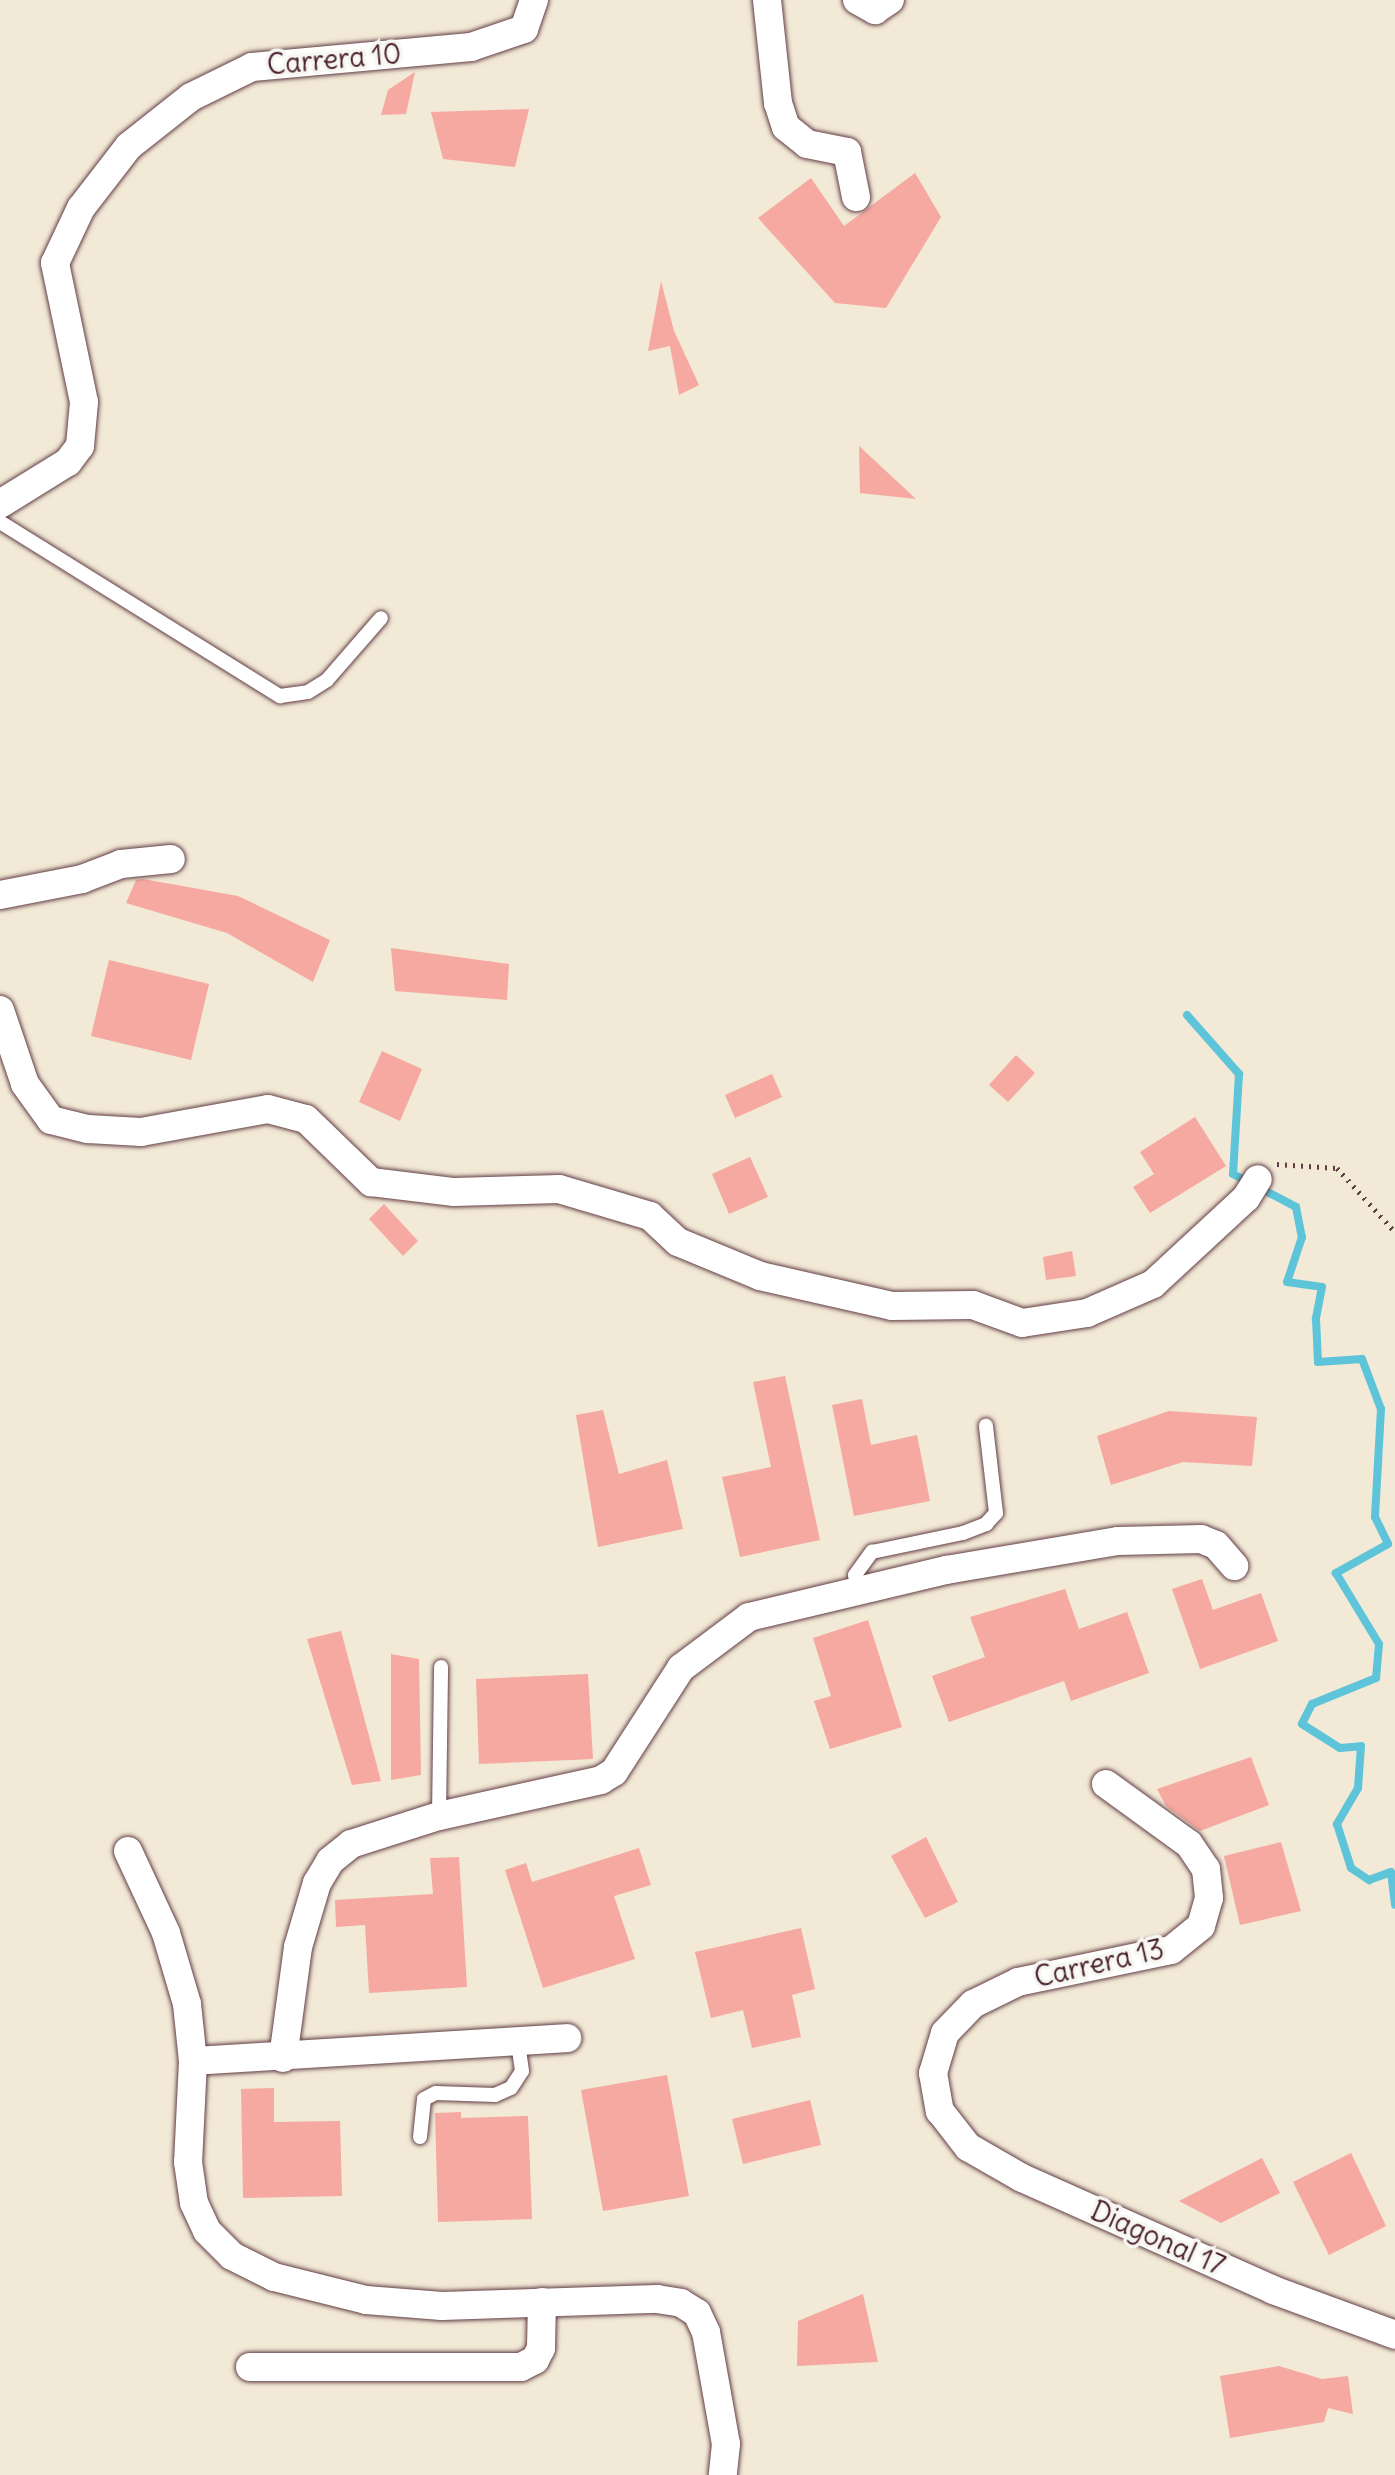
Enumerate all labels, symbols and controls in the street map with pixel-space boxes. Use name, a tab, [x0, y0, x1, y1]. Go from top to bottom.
street label: Carrera 10	[265, 36, 403, 82]
street label: Carrera 13	[1031, 1932, 1167, 1994]
street label: Diagonal 17	[1086, 2194, 1230, 2282]

